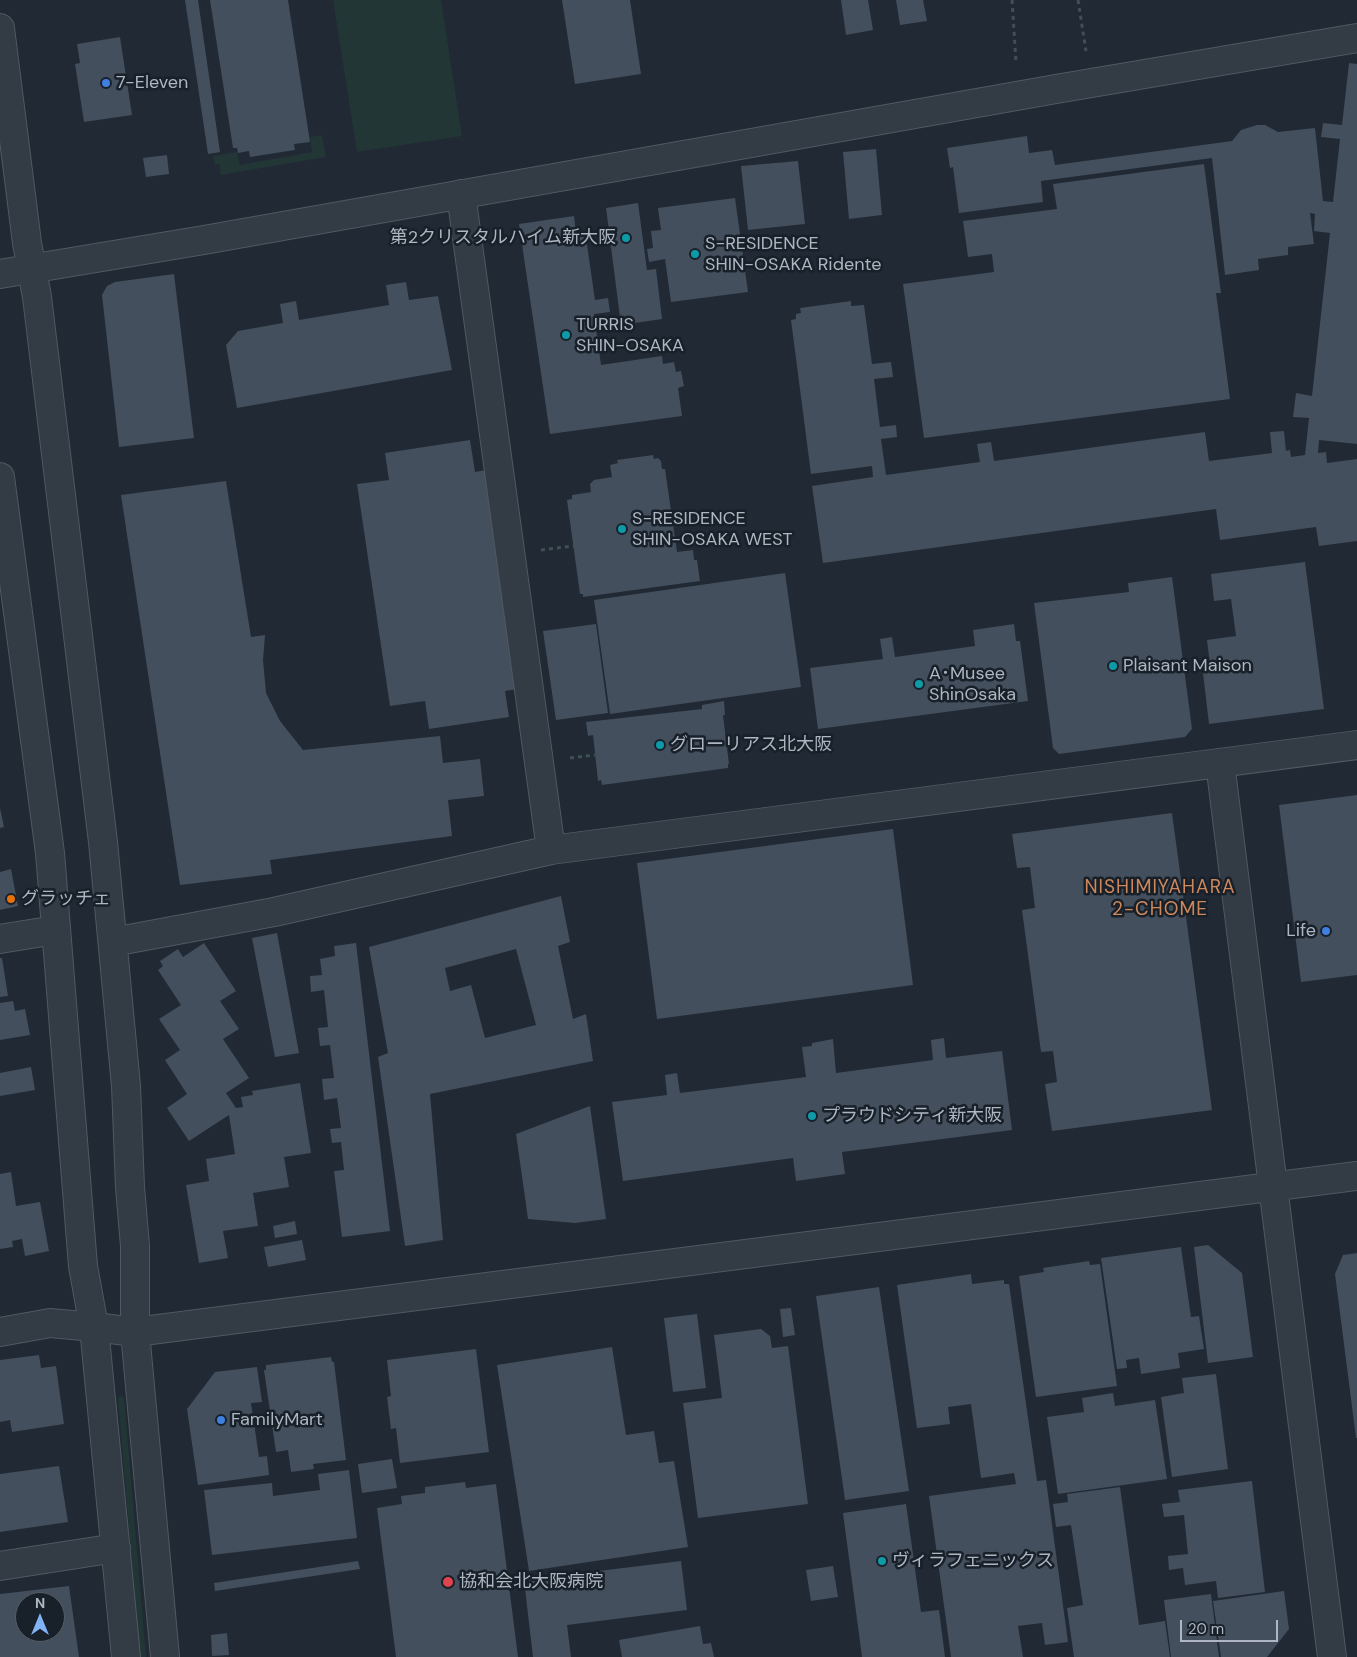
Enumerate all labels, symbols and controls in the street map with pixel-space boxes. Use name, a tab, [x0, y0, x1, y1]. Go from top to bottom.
place label: 7-Eleven	[116, 72, 188, 94]
marker: 7-Eleven	[100, 77, 112, 89]
place label: 第2クリスタルハイム新大阪	[390, 227, 616, 249]
marker: 第2クリスタルハイム新大阪	[620, 232, 632, 244]
place label: S-RESIDENCE SHIN-OSAKA Ridente	[705, 233, 882, 276]
marker: S-RESIDENCE SHIN-OSAKA Ridente	[689, 248, 701, 260]
place label: TURRIS SHIN-OSAKA	[576, 314, 684, 356]
marker: TURRIS SHIN-OSAKA	[560, 329, 572, 341]
place label: S-RESIDENCE SHIN-OSAKA WEST	[632, 508, 792, 550]
marker: S-RESIDENCE SHIN-OSAKA WEST	[616, 523, 628, 535]
place label: Plaisant Maison	[1123, 655, 1252, 677]
marker: Plaisant Maison	[1107, 660, 1119, 672]
place label: A･Musee ShinOsaka	[929, 663, 1016, 706]
marker: A･Musee ShinOsaka	[913, 678, 925, 690]
place label: グローリアス北大阪	[670, 734, 832, 756]
marker: グローリアス北大阪	[654, 739, 666, 751]
district label: NISHIMIYAHARA 2-CHOME	[1083, 877, 1237, 921]
place label: グラッチェ	[21, 888, 111, 910]
marker: グラッチェ	[5, 893, 17, 905]
place label: Life	[1286, 920, 1316, 942]
marker: Life	[1320, 925, 1332, 937]
place label: プラウドシティ新大阪	[822, 1105, 1002, 1127]
marker: プラウドシティ新大阪	[806, 1110, 818, 1122]
place label: FamilyMart	[231, 1409, 323, 1431]
marker: FamilyMart	[215, 1414, 227, 1426]
place label: ヴィラフェニックス	[892, 1550, 1054, 1572]
marker: ヴィラフェニックス	[876, 1555, 888, 1567]
place label: 協和会北大阪病院	[459, 1571, 603, 1593]
marker: 協和会北大阪病院	[441, 1575, 455, 1589]
north arrow	[15, 1592, 65, 1642]
text: N	[35, 1594, 45, 1612]
scale bar	[1182, 1610, 1280, 1642]
text: 20 m	[1188, 1619, 1224, 1639]

